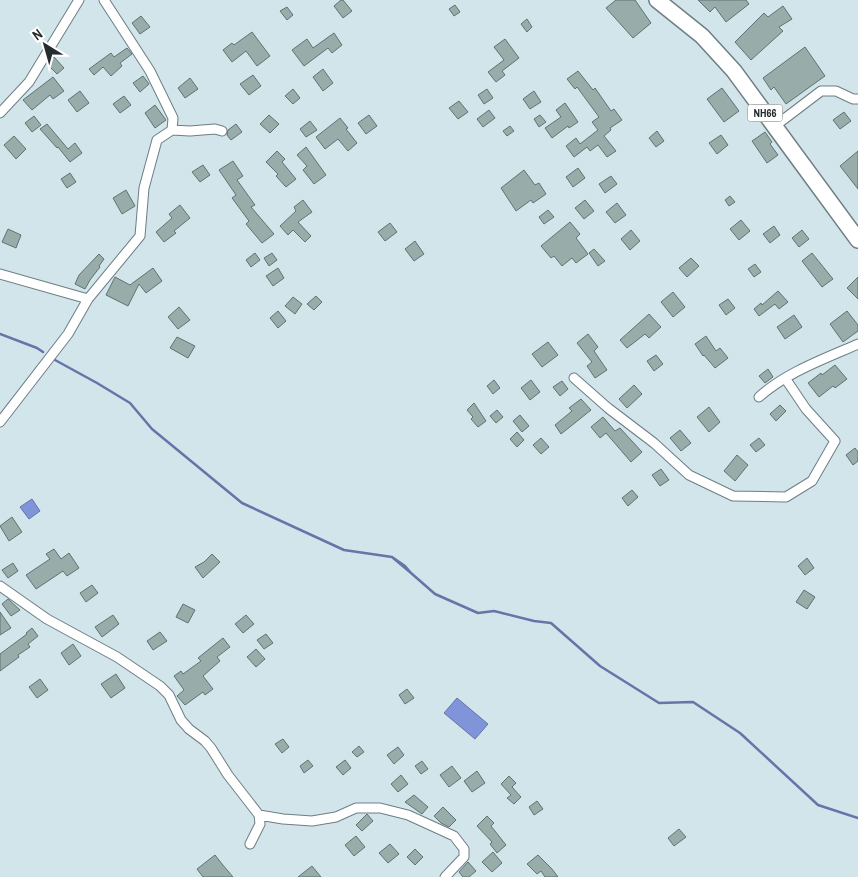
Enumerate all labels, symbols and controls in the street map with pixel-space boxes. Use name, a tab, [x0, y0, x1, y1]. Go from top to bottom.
north arrow	[20, 20, 70, 70]
text: N	[28, 25, 46, 44]
road number: NH66	[748, 105, 782, 122]

